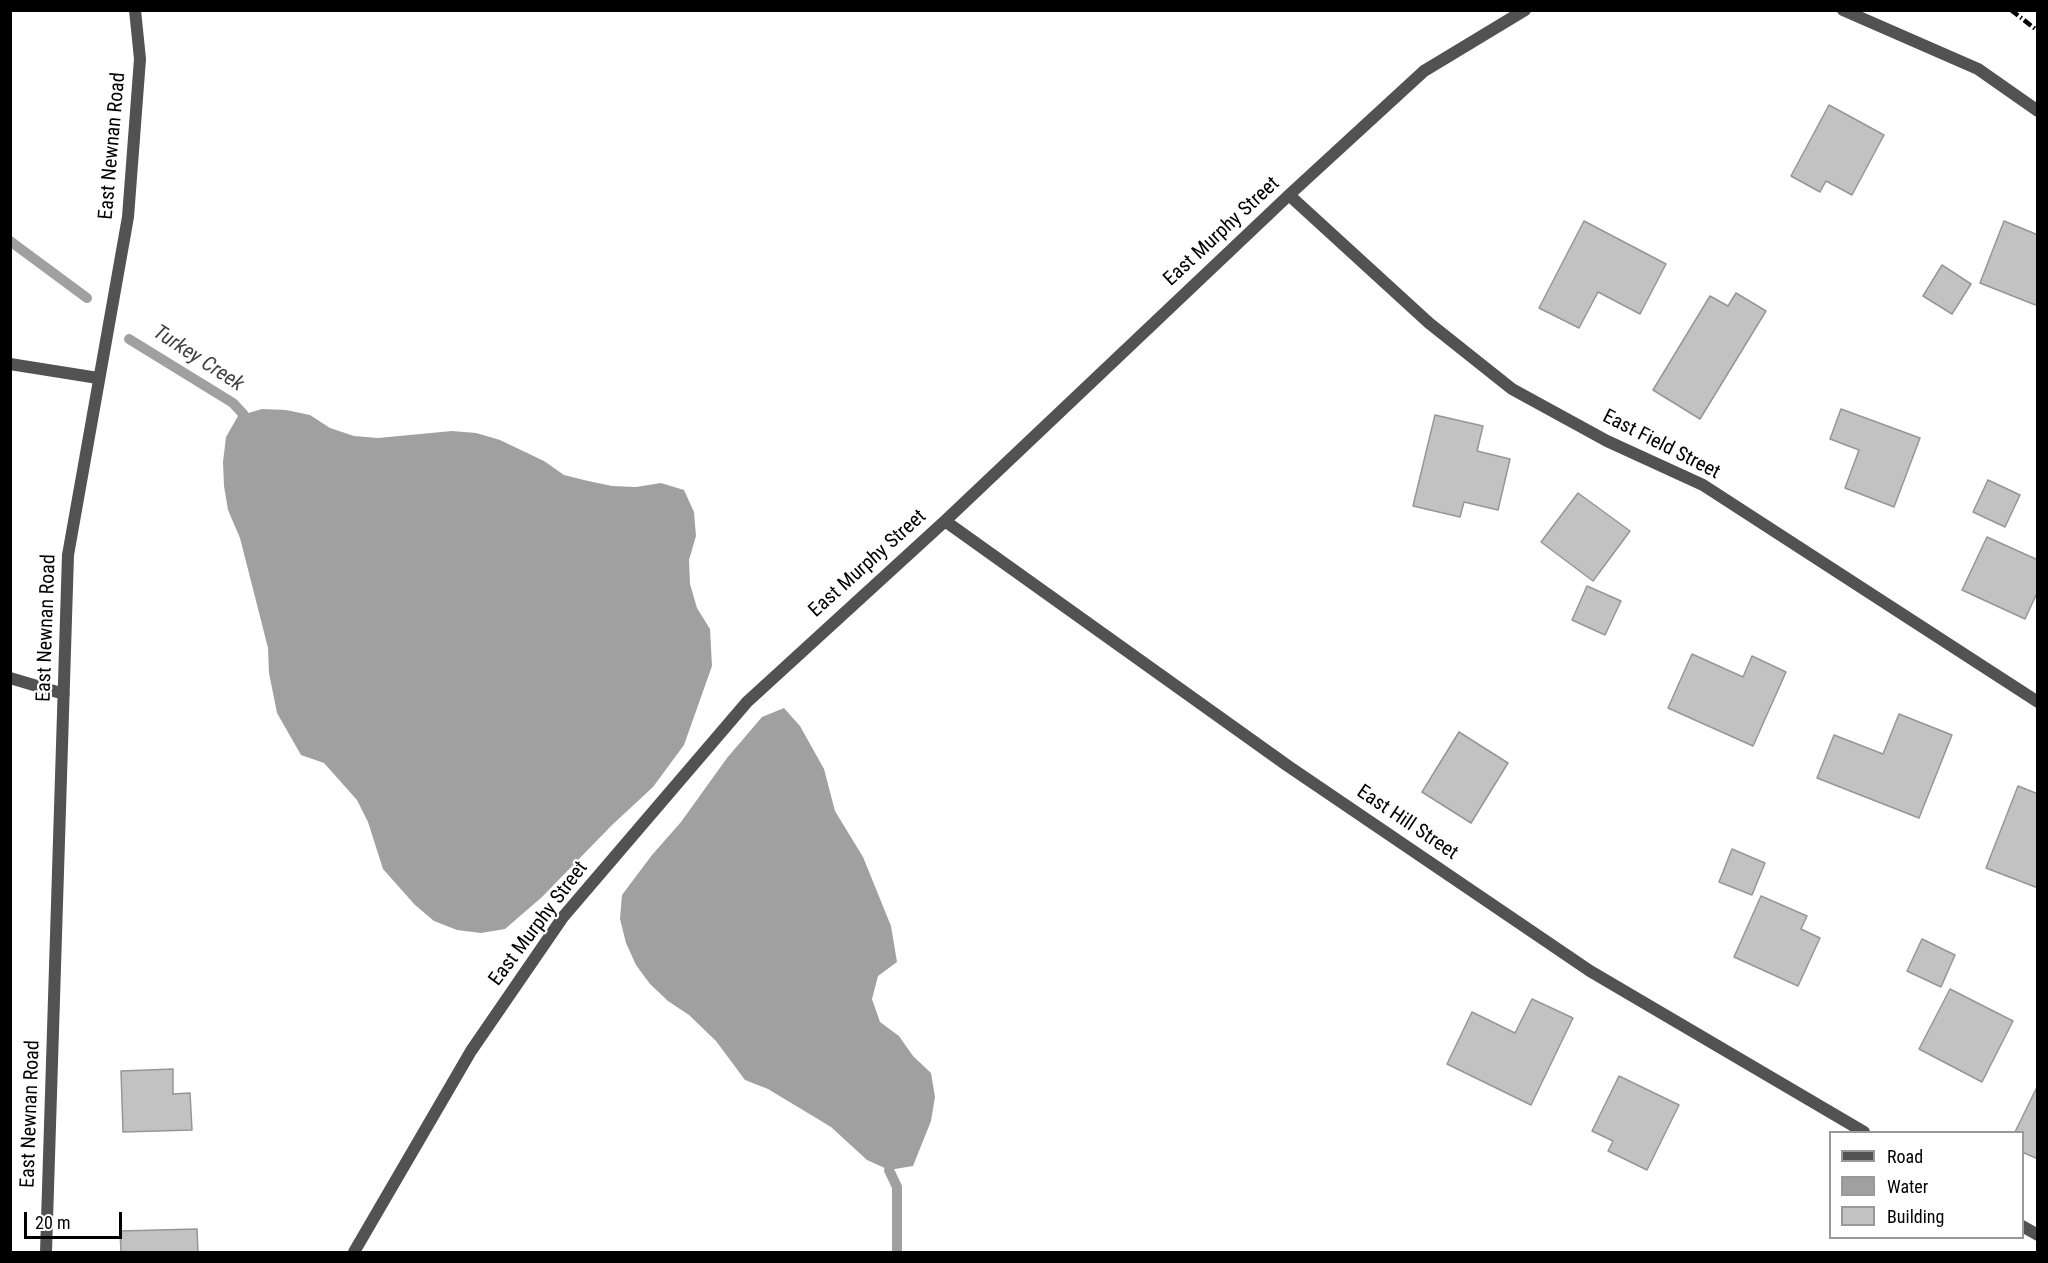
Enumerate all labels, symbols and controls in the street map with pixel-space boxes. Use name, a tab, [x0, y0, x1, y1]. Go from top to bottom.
street label: East Newnan Road	[95, 71, 131, 221]
street label: East Murphy Street	[1159, 172, 1285, 292]
water label: Turkey Creek	[148, 320, 248, 398]
street label: East Field Street	[1598, 405, 1724, 485]
street label: East Murphy Street	[804, 505, 932, 623]
street label: East Newnan Road	[32, 554, 62, 702]
street label: East Hill Street	[1352, 780, 1462, 866]
street label: East Murphy Street	[484, 857, 594, 991]
street label: East Newnan Road	[16, 1040, 46, 1188]
legend	[1829, 1131, 2024, 1239]
text: Road	[1887, 1146, 1923, 1167]
text: Water	[1887, 1176, 1928, 1197]
scale bar	[27, 1200, 124, 1238]
text: Building	[1887, 1206, 1944, 1227]
text: 20 m	[35, 1212, 70, 1233]

